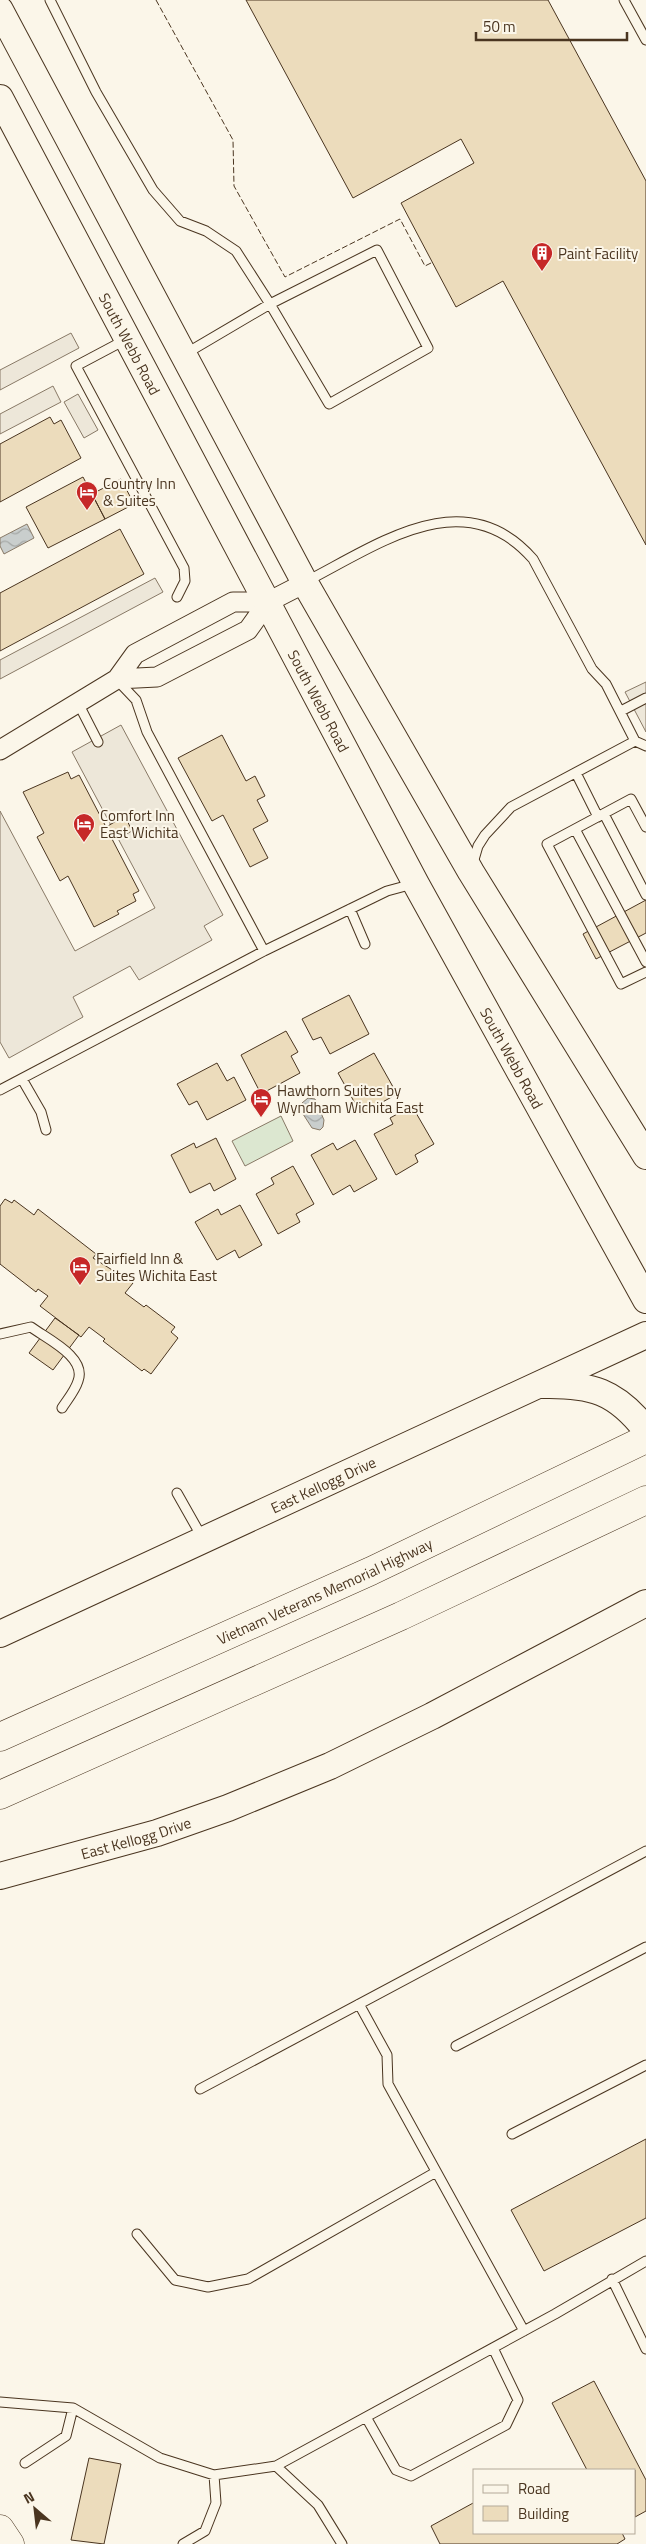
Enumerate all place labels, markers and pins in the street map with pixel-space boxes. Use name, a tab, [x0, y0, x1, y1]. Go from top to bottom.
building icon: Paint Facility	[530, 241, 554, 272]
place label: Paint Facility	[558, 242, 638, 265]
place label: Country Inn & Suites	[103, 472, 176, 512]
hotel icon: Country Inn & Suites	[75, 480, 99, 511]
place label: Comfort Inn East Wichita	[100, 804, 179, 844]
hotel icon: Comfort Inn East Wichita	[72, 812, 96, 843]
place label: Hawthorn Suites by Wyndham Wichita East	[277, 1079, 424, 1119]
hotel icon: Hawthorn Suites by Wyndham Wichita East	[249, 1087, 273, 1118]
place label: Fairfield Inn & Suites Wichita East	[96, 1247, 218, 1287]
hotel icon: Fairfield Inn & Suites Wichita East	[68, 1255, 92, 1286]

